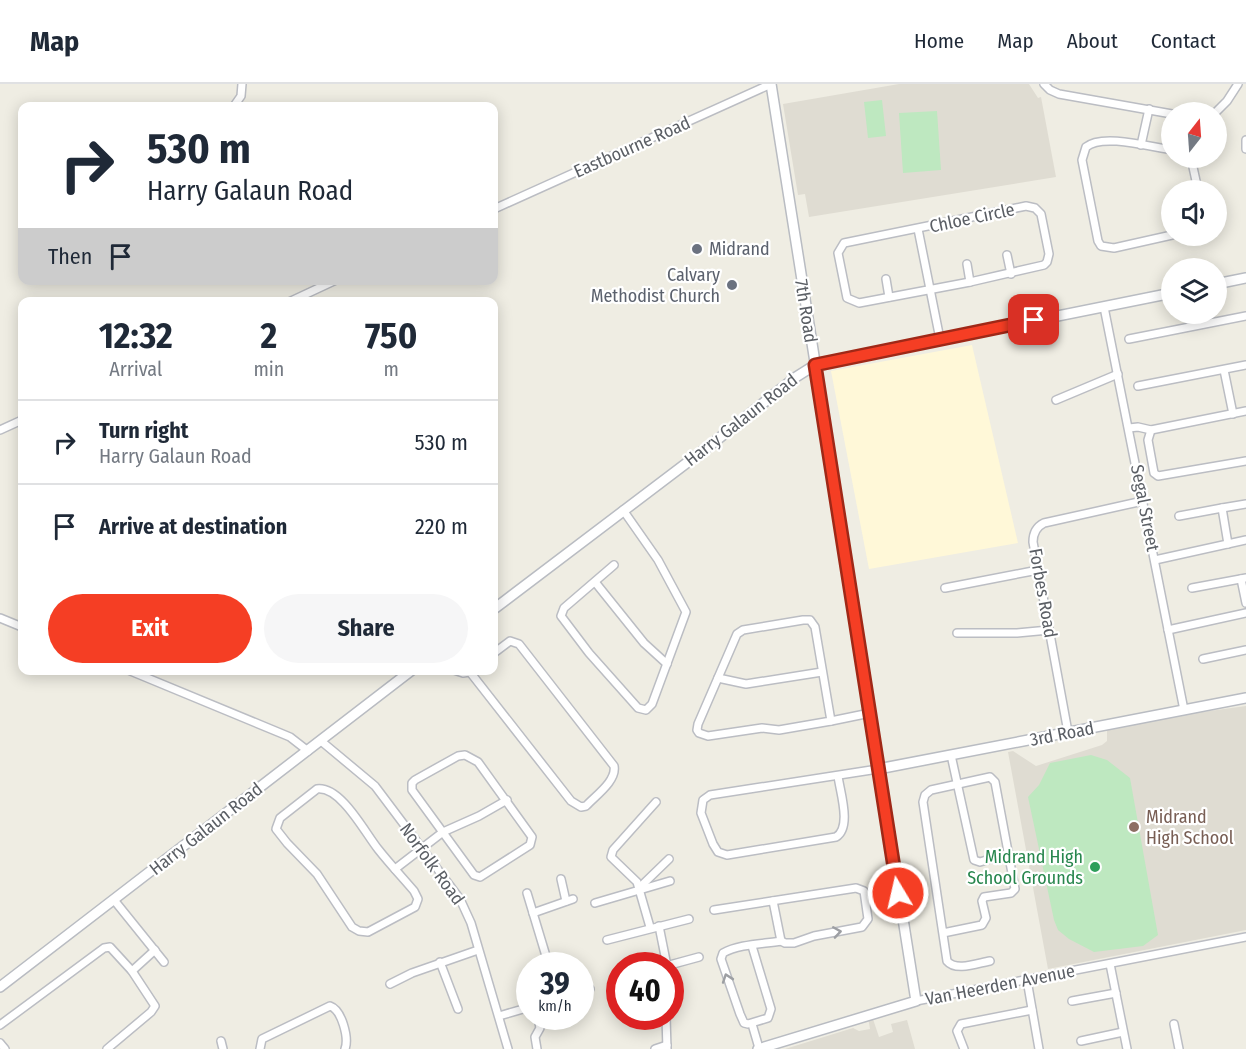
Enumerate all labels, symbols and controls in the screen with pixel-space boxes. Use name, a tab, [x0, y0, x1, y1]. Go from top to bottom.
text: Map	[30, 25, 79, 58]
text: Home	[914, 28, 964, 54]
text: Map	[997, 28, 1034, 54]
text: About	[1067, 28, 1118, 54]
text: Contact	[1151, 28, 1216, 54]
north arrow	[1161, 102, 1227, 168]
map controls	[1161, 102, 1227, 324]
street label: Eastbourne Road	[570, 111, 694, 183]
text: 530 m	[147, 124, 251, 174]
icon: right	[48, 126, 126, 204]
text: Harry Galaun Road	[147, 175, 353, 207]
button: sound	[1161, 180, 1227, 246]
street label: Chloe Circle	[927, 198, 1017, 238]
place label: Midrand	[709, 238, 770, 260]
icon: arrive	[104, 240, 137, 273]
marker: Midrand	[690, 242, 704, 256]
text: Then	[48, 243, 92, 270]
button: layers	[1161, 258, 1227, 324]
place label: Calvary Methodist Church	[591, 264, 720, 307]
marker: Calvary Methodist Church	[725, 278, 739, 292]
street label: 7th Road	[790, 278, 822, 344]
pin	[1008, 294, 1059, 345]
icon: arrive	[1017, 303, 1050, 336]
text: 12:32	[99, 314, 173, 358]
text: 2	[261, 314, 277, 358]
text: 750	[365, 314, 417, 358]
text: Arrival	[109, 357, 162, 381]
text: min	[253, 357, 284, 381]
text: m	[383, 357, 399, 381]
street label: Harry Galaun Road	[680, 369, 802, 471]
text: Turn right	[99, 417, 188, 444]
icon: right	[48, 426, 81, 459]
text: 530 m	[415, 429, 468, 456]
text: Harry Galaun Road	[99, 444, 252, 468]
street label: Segal Street	[1126, 463, 1164, 553]
icon: arrive	[48, 510, 81, 543]
text: Arrive at destination	[99, 513, 287, 540]
text: 220 m	[415, 513, 468, 540]
street label: Forbes Road	[1024, 546, 1062, 640]
button: Exit	[48, 594, 252, 663]
button: Share	[264, 594, 468, 663]
street label: 3rd Road	[1028, 717, 1096, 751]
street label: Harry Galaun Road	[145, 778, 267, 880]
place label: Midrand High School	[1146, 806, 1234, 849]
street label: Norfolk Road	[395, 819, 469, 909]
marker: Midrand High School	[1127, 820, 1141, 834]
place label: Midrand High School Grounds	[967, 846, 1083, 889]
marker: Midrand High School Grounds	[1088, 860, 1102, 874]
position arrow	[866, 861, 930, 925]
one-way arrow	[832, 926, 842, 939]
speed limit sign: 40	[606, 952, 684, 1030]
street label: Van Heerden Avenue	[923, 960, 1077, 1010]
text: 39	[540, 966, 570, 1002]
one-way arrow	[722, 973, 735, 984]
text: km/h	[538, 997, 572, 1015]

